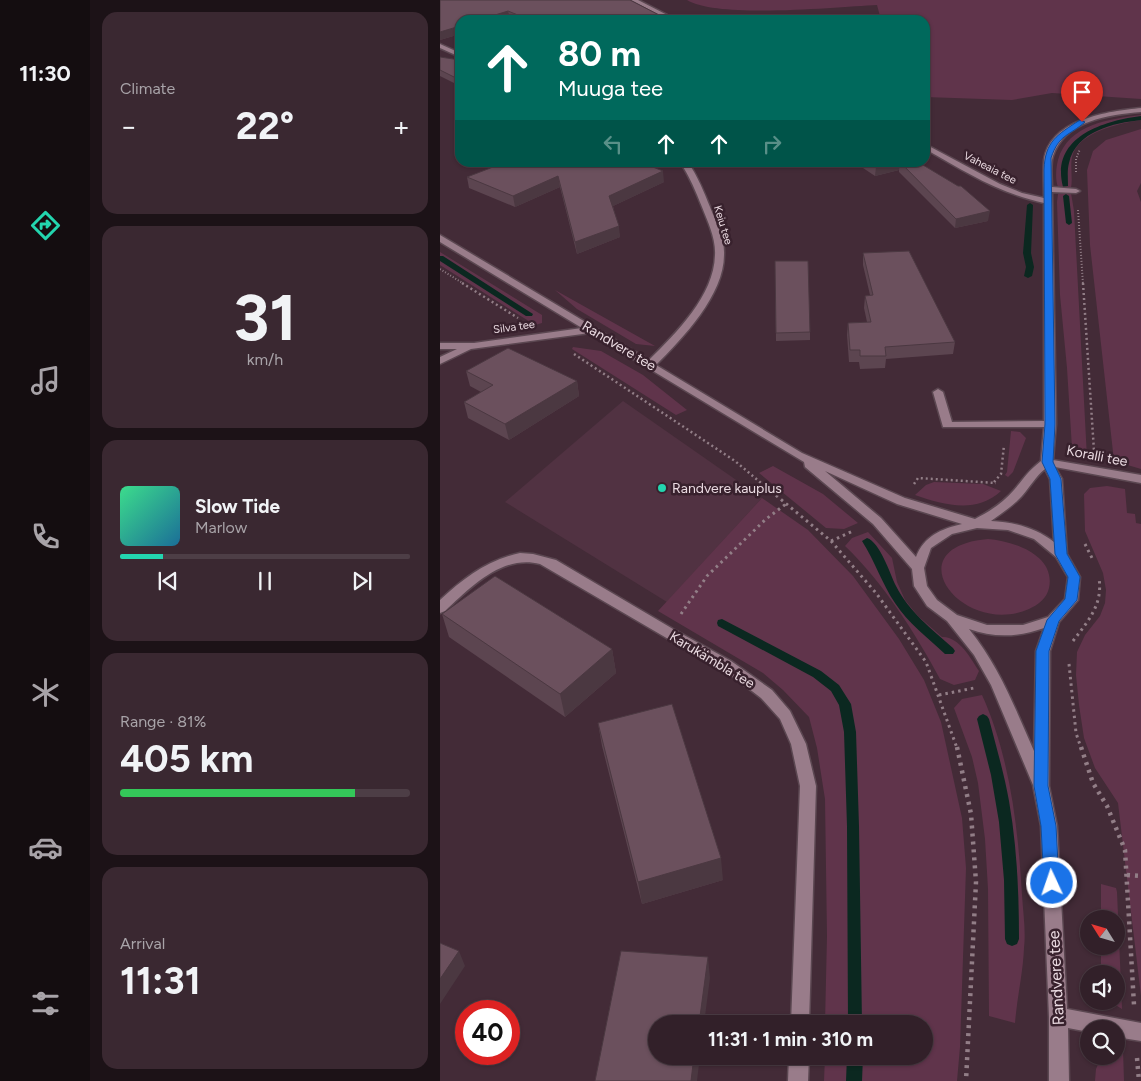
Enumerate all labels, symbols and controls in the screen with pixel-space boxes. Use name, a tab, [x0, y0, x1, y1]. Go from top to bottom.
text: 80 m	[558, 33, 641, 75]
icon: ahead	[475, 35, 540, 100]
text: 11:30	[19, 60, 71, 87]
pin	[1061, 71, 1103, 122]
text: Muuga tee	[558, 75, 663, 102]
icon: arrive	[1068, 78, 1096, 106]
text: Climate	[120, 79, 175, 98]
text: 22°	[236, 103, 294, 149]
text: −	[120, 109, 137, 143]
text: +	[393, 109, 410, 143]
icon: left	[599, 130, 627, 158]
icon: ahead	[652, 130, 680, 158]
icon: ahead	[705, 130, 733, 158]
icon: right	[758, 130, 786, 158]
street label: Vaheaia tee	[961, 149, 1019, 187]
street label: Keiu tee	[711, 204, 735, 246]
icon: directions	[28, 208, 63, 243]
text: 31	[233, 278, 297, 356]
street label: Randvere tee	[579, 317, 659, 375]
street label: Silva tee	[492, 318, 536, 336]
text: km/h	[247, 350, 283, 369]
icon: music	[28, 363, 63, 398]
street label: Koralli tee	[1065, 442, 1129, 470]
place label: Randvere kauplus	[672, 480, 782, 497]
marker: Randvere kauplus	[656, 482, 668, 494]
text: Slow Tide	[195, 495, 280, 518]
text: Marlow	[195, 518, 247, 537]
icon: phone	[28, 519, 63, 554]
icon: previous	[154, 567, 182, 595]
icon: pause	[251, 567, 279, 595]
icon: next	[348, 567, 376, 595]
street label: Karukämbla tee	[666, 628, 758, 692]
icon: climate	[28, 675, 63, 710]
text: Range · 81%	[120, 712, 206, 731]
text: 405 km	[120, 736, 253, 782]
icon: car	[28, 830, 63, 865]
position arrow	[1025, 856, 1077, 908]
north arrow	[1080, 910, 1125, 955]
map controls	[1080, 910, 1125, 1065]
street label: Randvere tee	[1044, 930, 1068, 1026]
text: Arrival	[120, 934, 165, 953]
text: 11:31	[120, 958, 201, 1004]
button: sound	[1080, 965, 1125, 1010]
icon: filters	[28, 986, 63, 1021]
speed limit sign: 40	[455, 1000, 520, 1065]
button: search	[1080, 1020, 1125, 1065]
text: 11:31 · 1 min · 310 m	[708, 1028, 873, 1051]

